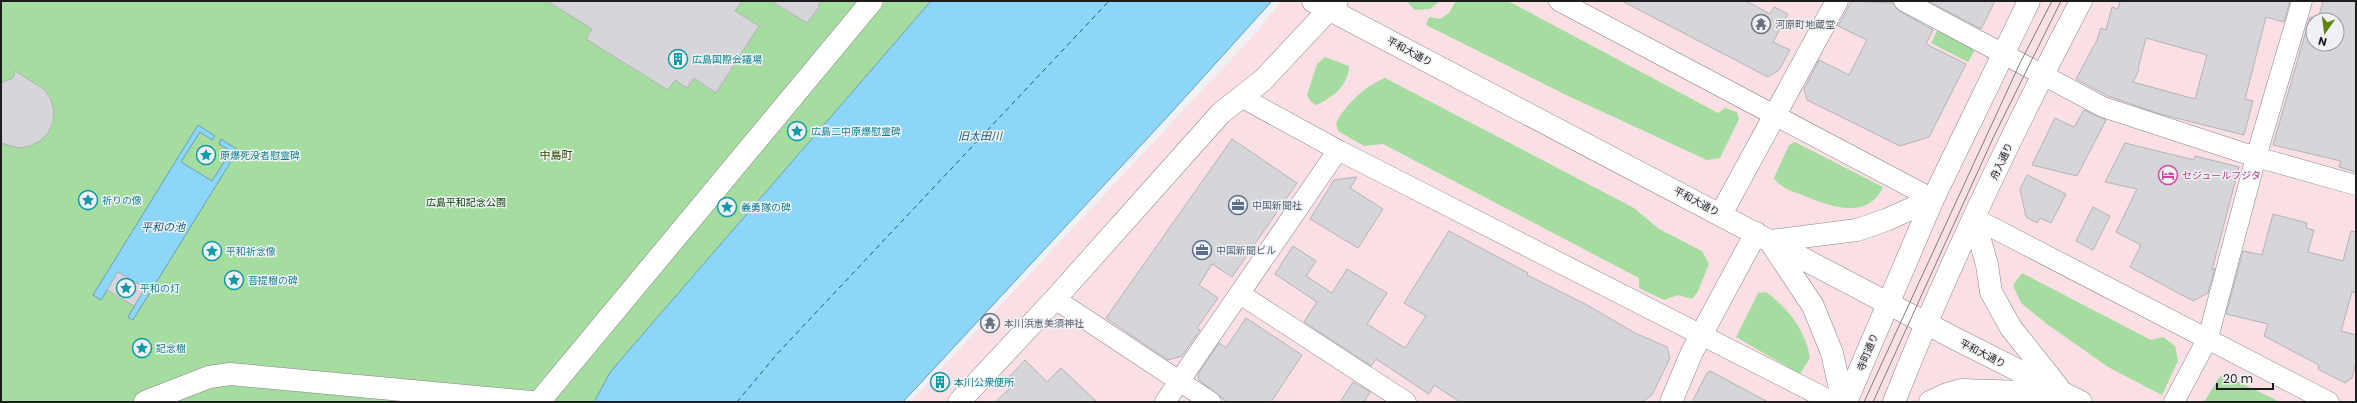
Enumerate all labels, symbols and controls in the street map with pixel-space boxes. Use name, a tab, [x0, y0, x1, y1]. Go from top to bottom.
north arrow	[2305, 12, 2345, 52]
temple icon: 河原町地蔵堂	[1750, 13, 1772, 35]
place label: 河原町地蔵堂	[1775, 17, 1835, 32]
street label: 平和大通り	[1384, 33, 1435, 70]
text: N	[2317, 33, 2329, 50]
building icon: 広島国際会議場	[667, 48, 689, 70]
place label: 広島国際会議場	[692, 52, 762, 67]
place icon: 広島二中原爆慰霊碑	[786, 120, 808, 142]
place label: 広島二中原爆慰霊碑	[811, 124, 901, 139]
water label: 旧太田川	[958, 128, 1003, 144]
street label: 舟入通り	[1986, 140, 2017, 183]
place icon: 原爆死没者慰霊碑	[195, 144, 217, 166]
district label: 中島町	[540, 147, 573, 163]
place label: 原爆死没者慰霊碑	[220, 148, 300, 163]
hotel icon: セジュールフジタ	[2157, 164, 2179, 186]
place label: セジュールフジタ	[2182, 168, 2261, 183]
street label: 平和大通り	[1671, 183, 1722, 220]
place icon: 祈りの像	[77, 189, 99, 211]
place label: 祈りの像	[102, 193, 142, 208]
office icon: 中国新聞社	[1227, 194, 1249, 216]
park label: 広島平和記念公園	[426, 195, 506, 210]
place icon: 義勇隊の碑	[716, 196, 738, 218]
place label: 中国新聞社	[1252, 198, 1302, 213]
place label: 義勇隊の碑	[741, 200, 791, 215]
water label: 平和の池	[141, 219, 186, 235]
office icon: 中国新聞ビル	[1191, 239, 1213, 261]
place icon: 平和祈念像	[201, 240, 223, 262]
place label: 中国新聞ビル	[1216, 243, 1276, 258]
place label: 平和祈念像	[226, 244, 276, 259]
place icon: 菩提樹の碑	[223, 269, 245, 291]
place label: 菩提樹の碑	[248, 273, 298, 288]
place icon: 平和の灯	[115, 277, 137, 299]
place label: 平和の灯	[140, 281, 180, 296]
temple icon: 本川浜恵美須神社	[979, 312, 1001, 334]
place label: 本川浜恵美須神社	[1004, 316, 1084, 331]
street label: 寺町通り	[1853, 331, 1882, 374]
street label: 平和大通り	[1957, 335, 2008, 371]
place icon: 記念樹	[131, 337, 153, 359]
place label: 記念樹	[156, 341, 186, 356]
scale bar	[2217, 365, 2273, 391]
text: 20 m	[2223, 370, 2253, 387]
building icon: 本川公衆便所	[929, 371, 951, 393]
place label: 本川公衆便所	[954, 375, 1014, 390]

